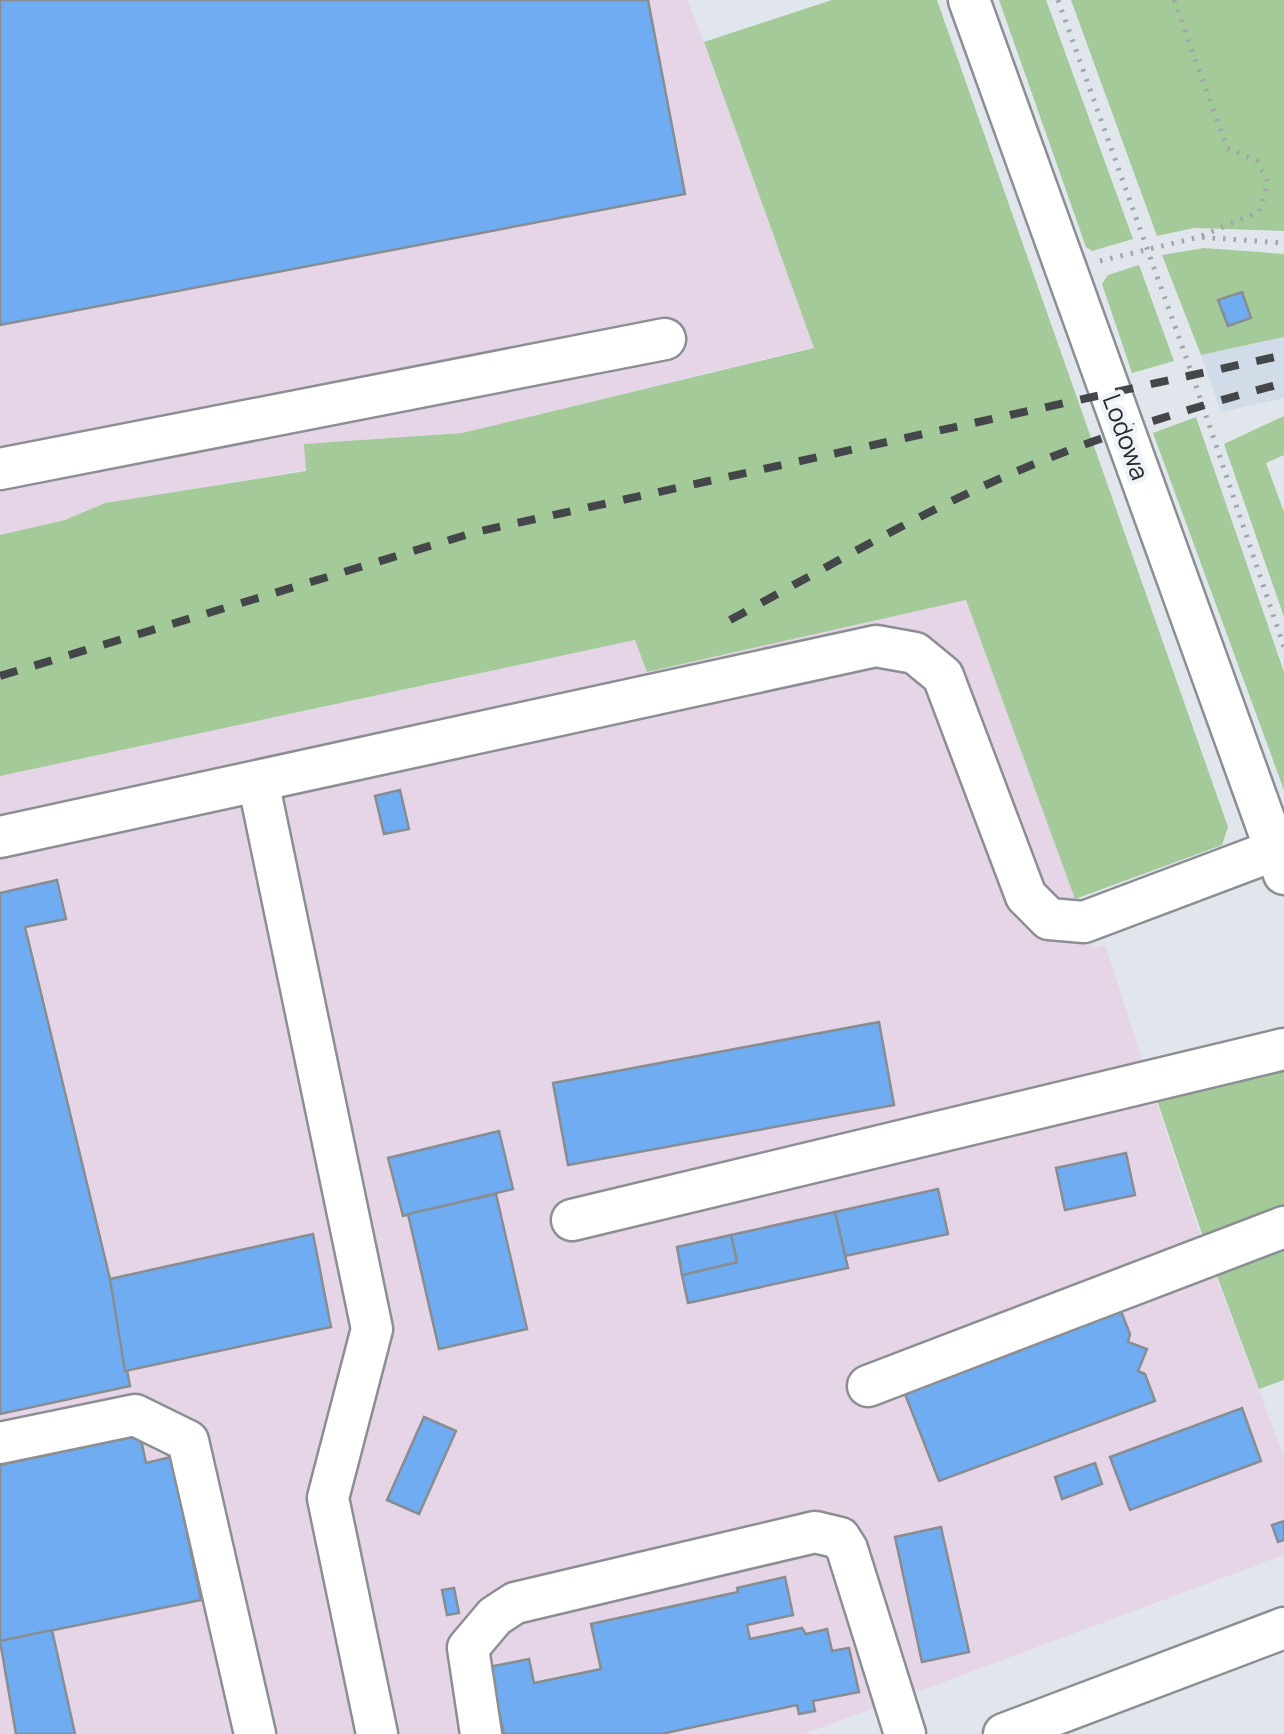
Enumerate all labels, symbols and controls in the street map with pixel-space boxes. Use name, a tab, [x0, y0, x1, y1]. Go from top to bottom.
street label: Lodowa	[1095, 389, 1158, 485]

